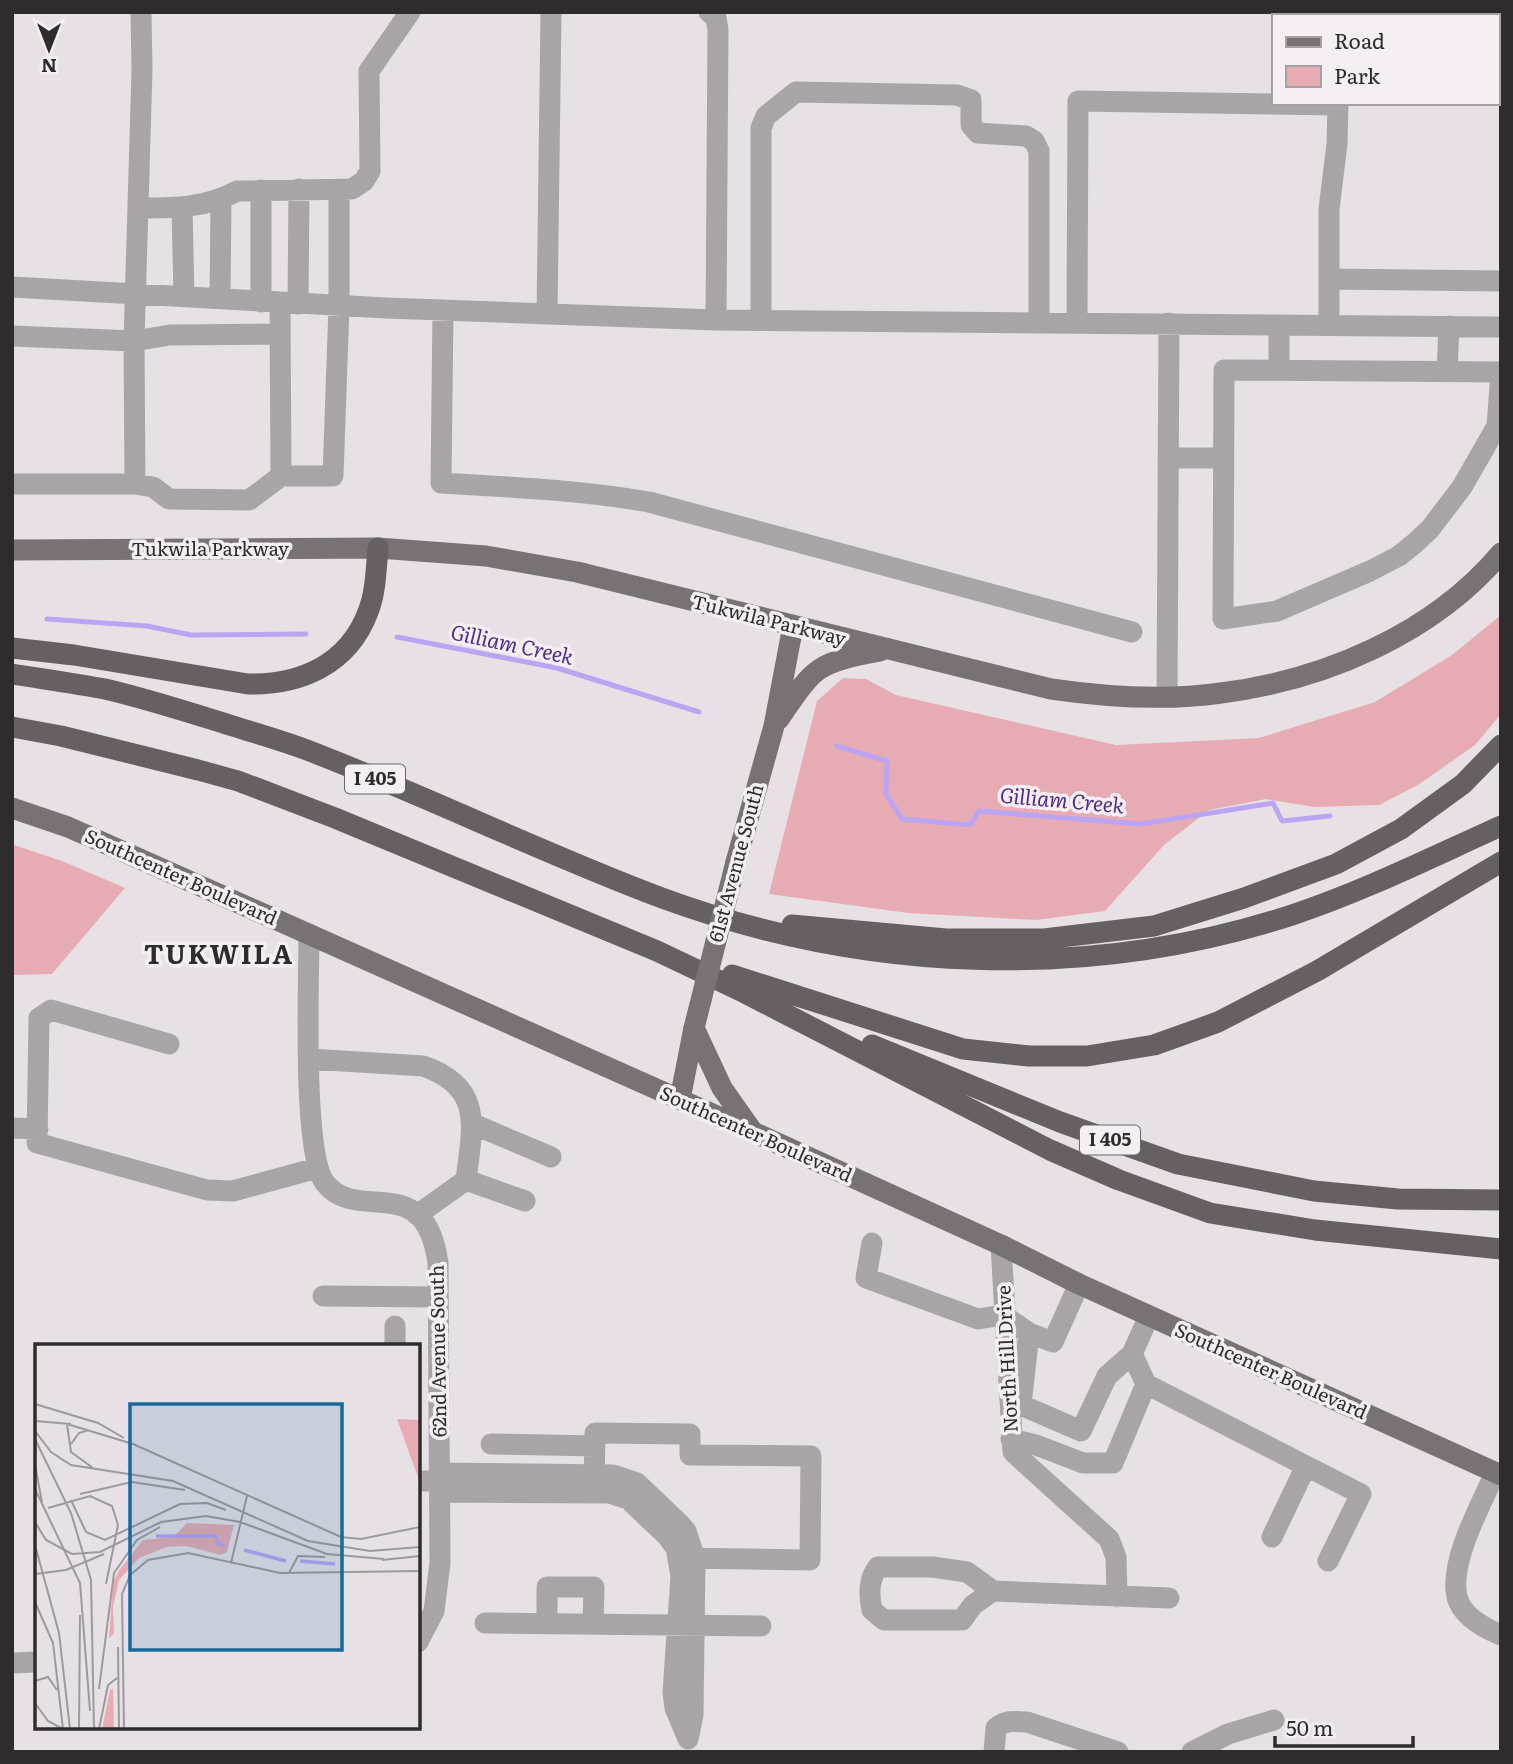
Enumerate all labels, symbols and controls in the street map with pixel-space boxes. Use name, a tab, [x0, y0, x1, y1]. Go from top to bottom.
north arrow	[14, 14, 84, 84]
legend	[1272, 14, 1499, 105]
text: Road	[1334, 24, 1385, 55]
text: N	[41, 53, 57, 81]
text: Park	[1334, 59, 1380, 90]
street label: Tukwila Parkway	[131, 534, 289, 562]
street label: Tukwila Parkway	[689, 586, 849, 652]
water label: Gilliam Creek	[448, 614, 577, 671]
road number: I 405	[345, 764, 405, 794]
water label: Gilliam Creek	[999, 778, 1126, 819]
street label: 61st Avenue South	[700, 781, 770, 945]
street label: Southcenter Boulevard	[81, 821, 282, 931]
district label: TUKWILA	[144, 933, 294, 972]
street label: Southcenter Boulevard	[656, 1078, 857, 1188]
road number: I 405	[1080, 1126, 1140, 1154]
street label: 62nd Avenue South	[421, 1265, 453, 1437]
street label: North Hill Drive	[988, 1284, 1024, 1433]
street label: Southcenter Boulevard	[1171, 1315, 1372, 1425]
inset map	[35, 1344, 420, 1729]
scale bar	[1275, 1704, 1413, 1748]
text: 50 m	[1286, 1711, 1333, 1742]

